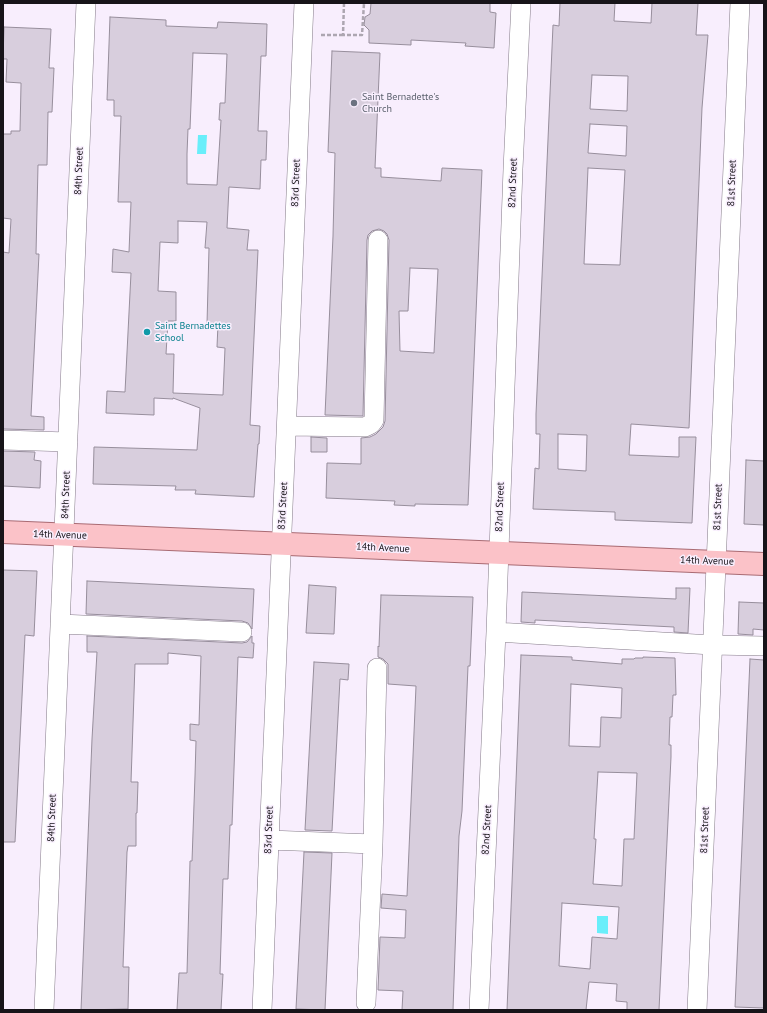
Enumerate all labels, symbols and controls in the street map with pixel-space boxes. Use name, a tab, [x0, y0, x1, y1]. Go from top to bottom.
place label: Saint Bernadette's Church	[362, 91, 439, 114]
marker: Saint Bernadette's Church	[349, 98, 359, 108]
street label: 84th Street	[72, 147, 86, 195]
street label: 82nd Street	[506, 158, 520, 208]
street label: 83rd Street	[289, 159, 303, 207]
street label: 81st Street	[725, 159, 739, 207]
place label: Saint Bernadettes School	[155, 320, 231, 344]
marker: Saint Bernadettes School	[142, 327, 152, 337]
street label: 84th Street	[59, 471, 73, 519]
street label: 83rd Street	[276, 482, 290, 530]
street label: 82nd Street	[493, 482, 507, 532]
street label: 81st Street	[711, 483, 725, 531]
street label: 14th Avenue	[33, 528, 87, 542]
street label: 14th Avenue	[356, 541, 410, 555]
street label: 14th Avenue	[680, 554, 734, 568]
street label: 84th Street	[45, 794, 59, 842]
street label: 82nd Street	[480, 805, 494, 855]
street label: 83rd Street	[262, 806, 276, 854]
street label: 81st Street	[698, 806, 712, 854]

